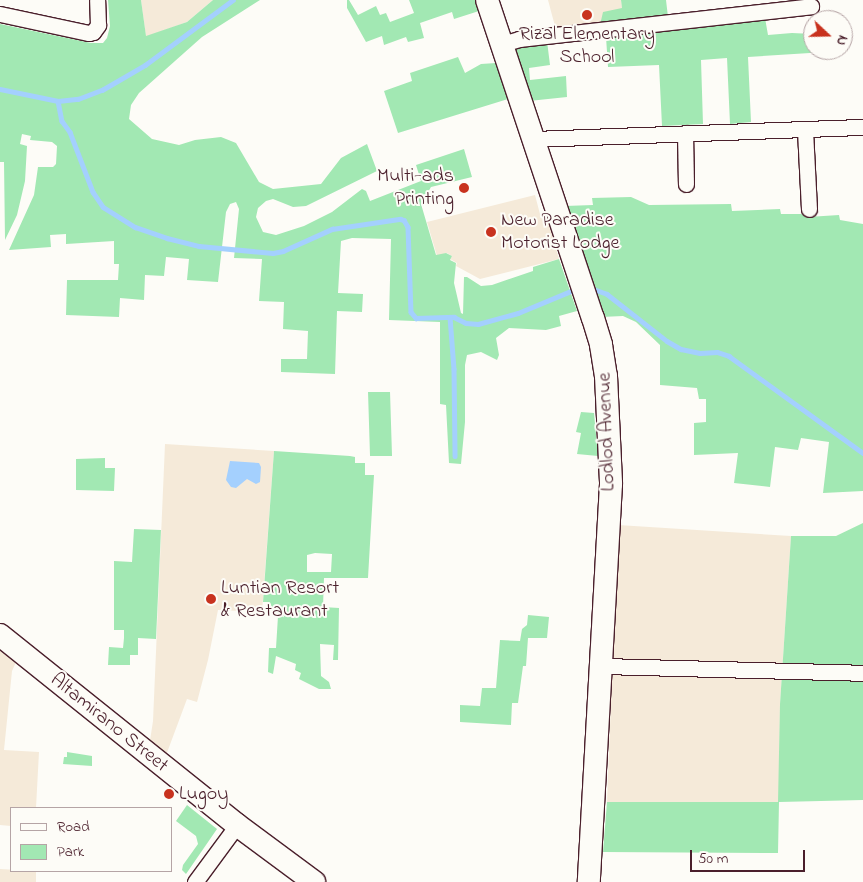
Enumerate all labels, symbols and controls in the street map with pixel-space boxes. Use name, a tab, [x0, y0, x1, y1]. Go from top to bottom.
marker: Rizal Elementary School	[581, 9, 593, 21]
north arrow	[803, 10, 853, 60]
place label: Rizal Elementary School	[519, 23, 655, 70]
text: N	[830, 32, 853, 48]
place label: Multi-ads Printing	[377, 165, 454, 212]
marker: Multi-ads Printing	[458, 182, 470, 194]
place label: New Paradise Motorist Lodge	[501, 208, 619, 255]
marker: New Paradise Motorist Lodge	[485, 226, 497, 238]
street label: Lodlod Avenue	[593, 372, 621, 492]
place label: Luntian Resort & Restaurant	[221, 576, 339, 623]
marker: Luntian Resort & Restaurant	[205, 593, 217, 605]
street label: Altamirano Street	[45, 668, 173, 778]
place label: Lugoy	[179, 782, 228, 806]
marker: Lugoy	[163, 788, 175, 800]
legend	[10, 807, 172, 872]
text: Road	[57, 816, 90, 838]
scale bar	[693, 840, 808, 872]
text: Park	[57, 841, 84, 863]
text: 50 m	[698, 848, 728, 870]

